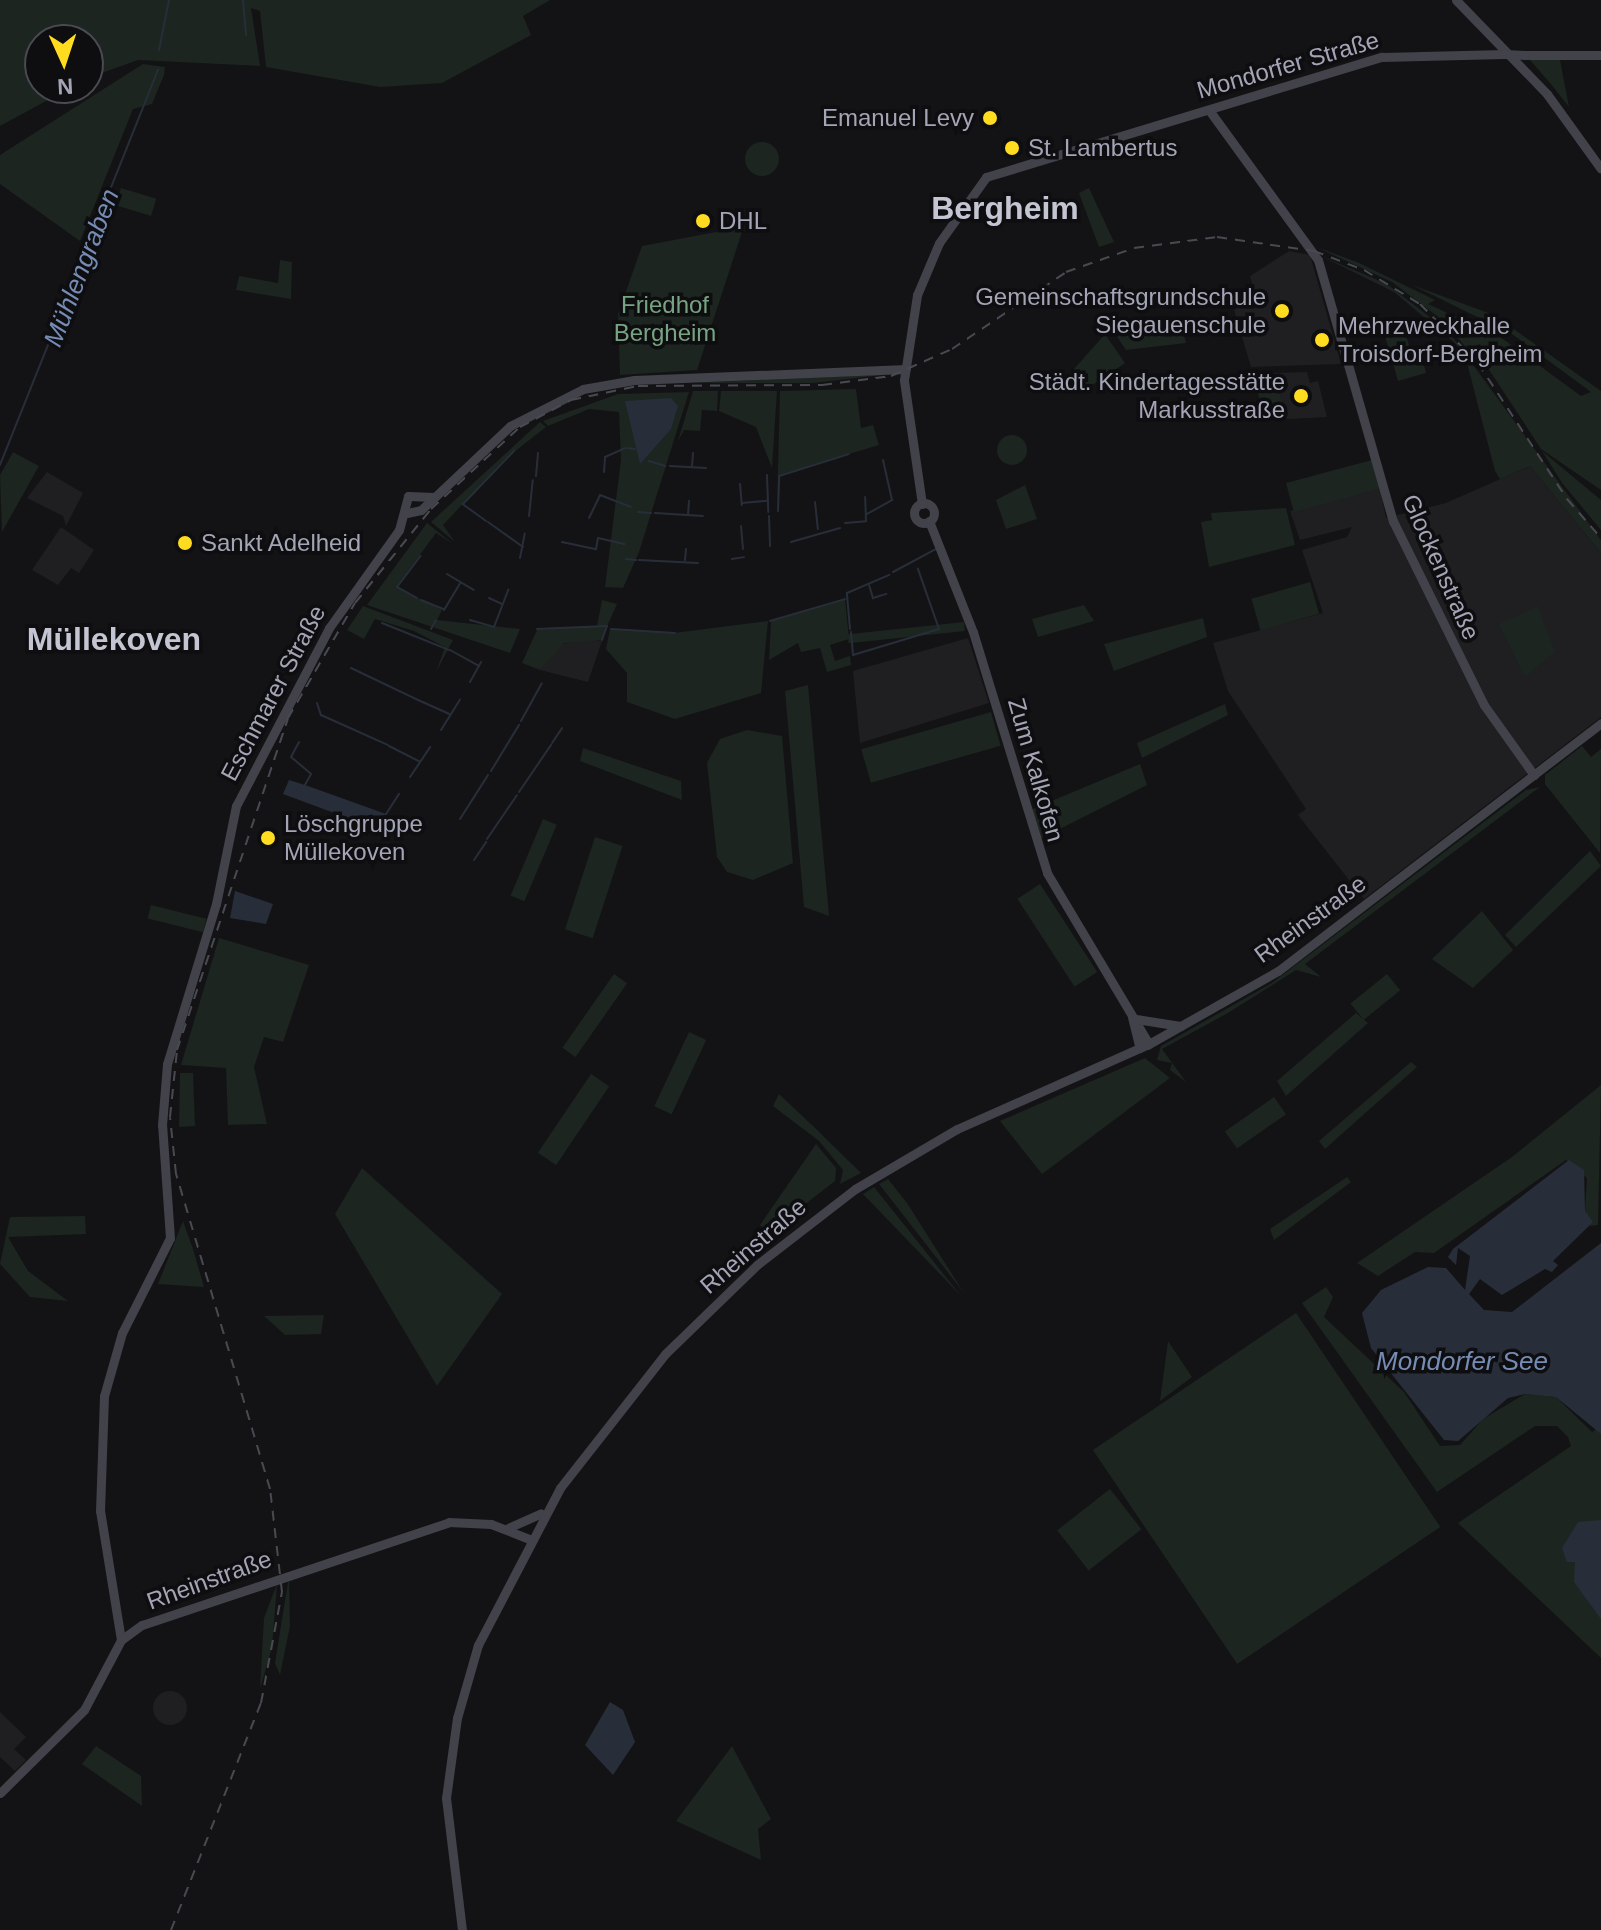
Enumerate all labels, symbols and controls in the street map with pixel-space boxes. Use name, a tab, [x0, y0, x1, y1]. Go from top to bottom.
north arrow	[24, 24, 104, 104]
street label: Mondorfer Straße	[1194, 25, 1382, 105]
text: N	[57, 74, 74, 99]
place label: Emanuel Levy	[822, 104, 974, 132]
marker: Emanuel Levy	[981, 109, 999, 127]
place label: St. Lambertus	[1028, 134, 1177, 162]
marker: St. Lambertus	[1003, 139, 1021, 157]
water label: Mühlengraben	[38, 185, 126, 351]
district label: Bergheim	[931, 189, 1079, 227]
place label: DHL	[719, 207, 767, 235]
marker: DHL	[694, 212, 712, 230]
place label: Gemeinschaftsgrundschule Siegauenschule	[975, 283, 1266, 339]
park label: Friedhof Bergheim	[614, 291, 716, 347]
marker: Gemeinschaftsgrundschule Siegauenschule	[1273, 302, 1291, 320]
place label: Mehrzweckhalle Troisdorf-Bergheim	[1338, 312, 1543, 368]
marker: Mehrzweckhalle Troisdorf-Bergheim	[1313, 331, 1331, 349]
place label: Städt. Kindertagesstätte Markusstraße	[1029, 368, 1285, 424]
marker: Städt. Kindertagesstätte Markusstraße	[1292, 387, 1310, 405]
street label: Glockenstraße	[1396, 490, 1486, 644]
place label: Sankt Adelheid	[201, 529, 362, 557]
marker: Sankt Adelheid	[176, 534, 194, 552]
street label: Eschmarer Straße	[215, 600, 331, 786]
district label: Müllekoven	[27, 620, 201, 658]
street label: Zum Kalkofen	[1002, 695, 1070, 845]
place label: Löschgruppe Müllekoven	[284, 810, 423, 866]
marker: Löschgruppe Müllekoven	[259, 829, 277, 847]
street label: Rheinstraße	[1249, 869, 1371, 969]
street label: Rheinstraße	[694, 1192, 812, 1300]
water label: Mondorfer See	[1376, 1346, 1548, 1378]
street label: Rheinstraße	[143, 1544, 275, 1616]

